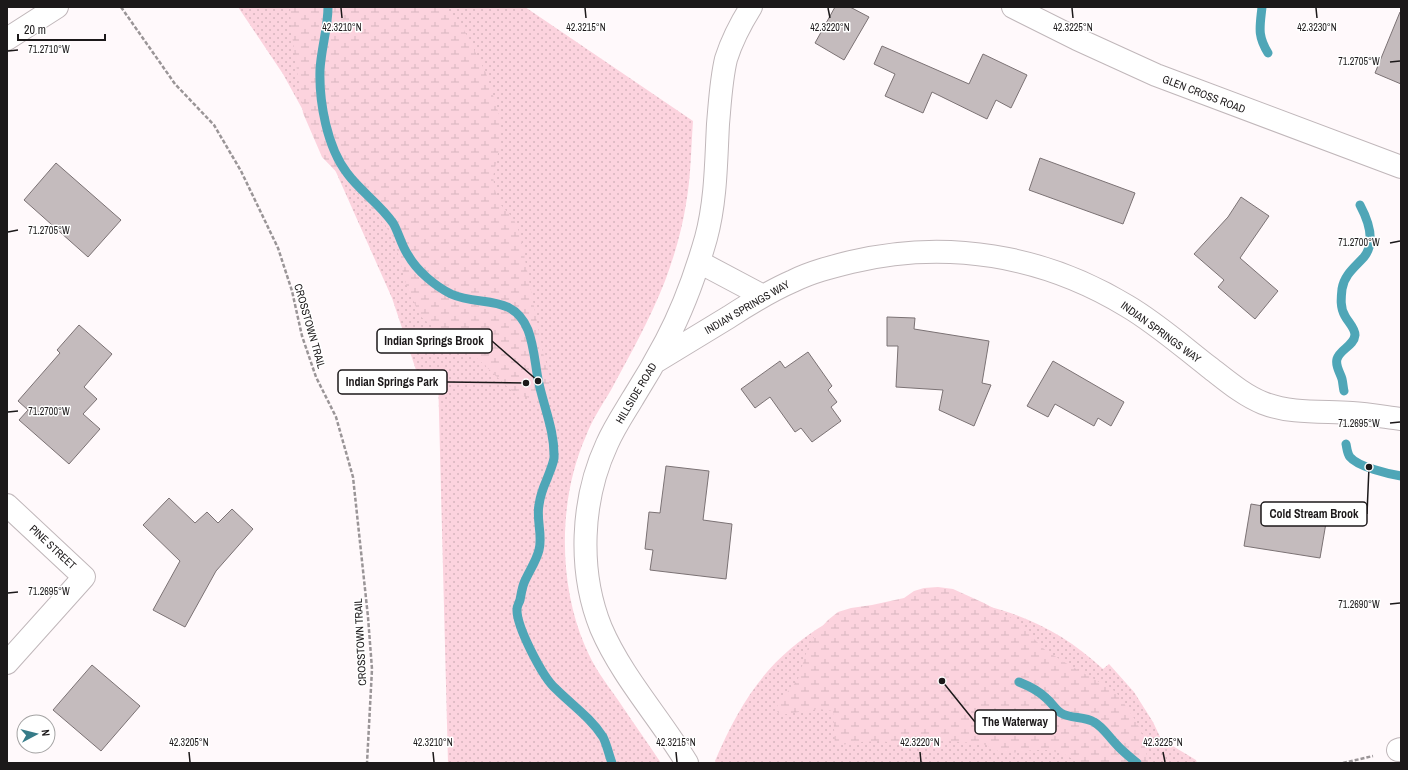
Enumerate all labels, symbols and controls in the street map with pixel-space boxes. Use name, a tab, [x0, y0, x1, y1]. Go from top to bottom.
scale bar	[18, 16, 105, 42]
text: 42.3210°N	[322, 21, 362, 34]
text: 42.3215°N	[566, 21, 606, 34]
text: 42.3220°N	[810, 21, 850, 34]
text: 42.3225°N	[1053, 21, 1093, 34]
text: 42.3230°N	[1297, 21, 1337, 34]
text: 20 m	[24, 22, 46, 38]
text: 71.2710°W	[28, 43, 70, 56]
text: 71.2705°W	[1338, 55, 1380, 68]
street label: GLEN CROSS ROAD	[1161, 72, 1247, 116]
text: 71.2705°W	[28, 224, 70, 237]
text: 71.2700°W	[1338, 236, 1380, 249]
street label: INDIAN SPRINGS WAY	[702, 277, 792, 337]
street label: CROSSTOWN TRAIL	[291, 282, 329, 370]
street label: INDIAN SPRINGS WAY	[1118, 298, 1204, 366]
callout: Indian Springs Brook	[377, 329, 492, 353]
text: Indian Springs Brook	[384, 333, 484, 349]
street label: HILLSIDE ROAD	[612, 360, 660, 426]
callout: Indian Springs Park	[338, 370, 447, 394]
text: Indian Springs Park	[346, 374, 439, 390]
text: 71.2700°W	[28, 405, 70, 418]
text: 71.2695°W	[1338, 417, 1380, 430]
callout: Cold Stream Brook	[1261, 502, 1367, 526]
text: Cold Stream Brook	[1269, 506, 1359, 522]
street label: PINE STREET	[27, 522, 80, 573]
text: 71.2695°W	[28, 585, 70, 598]
street label: CROSSTOWN TRAIL	[351, 598, 369, 686]
text: 71.2690°W	[1338, 598, 1380, 611]
callout: The Waterway	[975, 710, 1056, 734]
north arrow	[16, 714, 56, 754]
text: The Waterway	[982, 714, 1048, 730]
text: N	[39, 729, 53, 737]
text: 42.3205°N	[169, 736, 209, 749]
text: 42.3210°N	[413, 736, 453, 749]
text: 42.3215°N	[656, 736, 696, 749]
text: 42.3220°N	[900, 736, 940, 749]
text: 42.3225°N	[1143, 736, 1183, 749]

